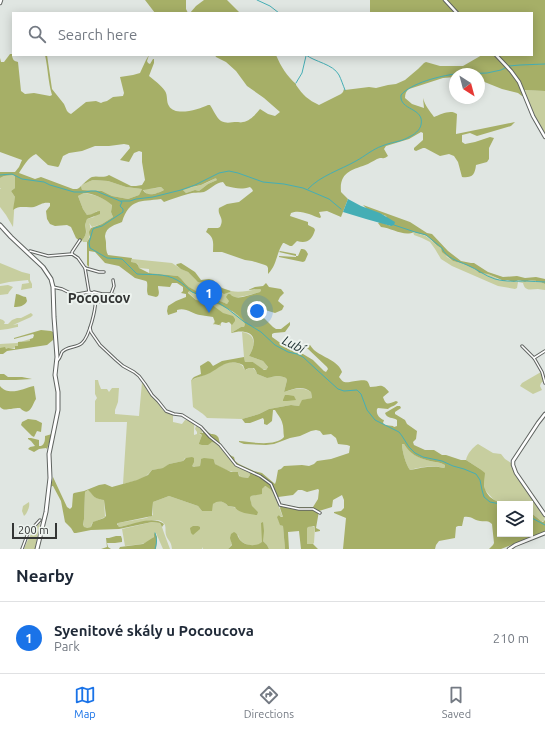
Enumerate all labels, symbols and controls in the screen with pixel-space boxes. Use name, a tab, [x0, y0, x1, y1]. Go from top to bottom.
search box	[12, 12, 533, 56]
icon: search	[26, 23, 48, 45]
text: Search here	[58, 26, 137, 43]
north arrow	[449, 68, 485, 104]
pin: 1	[196, 280, 222, 313]
district label: Pocoucov	[68, 290, 131, 306]
your location	[247, 301, 267, 321]
water label: Lubí	[280, 332, 309, 356]
map controls	[497, 501, 533, 537]
button: layers	[497, 501, 533, 537]
scale bar	[12, 521, 57, 540]
text: 200 m	[18, 524, 49, 536]
text: Nearby	[16, 566, 74, 585]
text: Syenitové skály u Pocoucova	[54, 622, 254, 639]
text: 1	[25, 631, 33, 645]
text: 210 m	[493, 631, 529, 645]
text: Park	[54, 639, 80, 653]
tab: Map	[74, 684, 96, 720]
tab: Directions	[244, 684, 294, 720]
tab: Saved	[442, 684, 471, 720]

